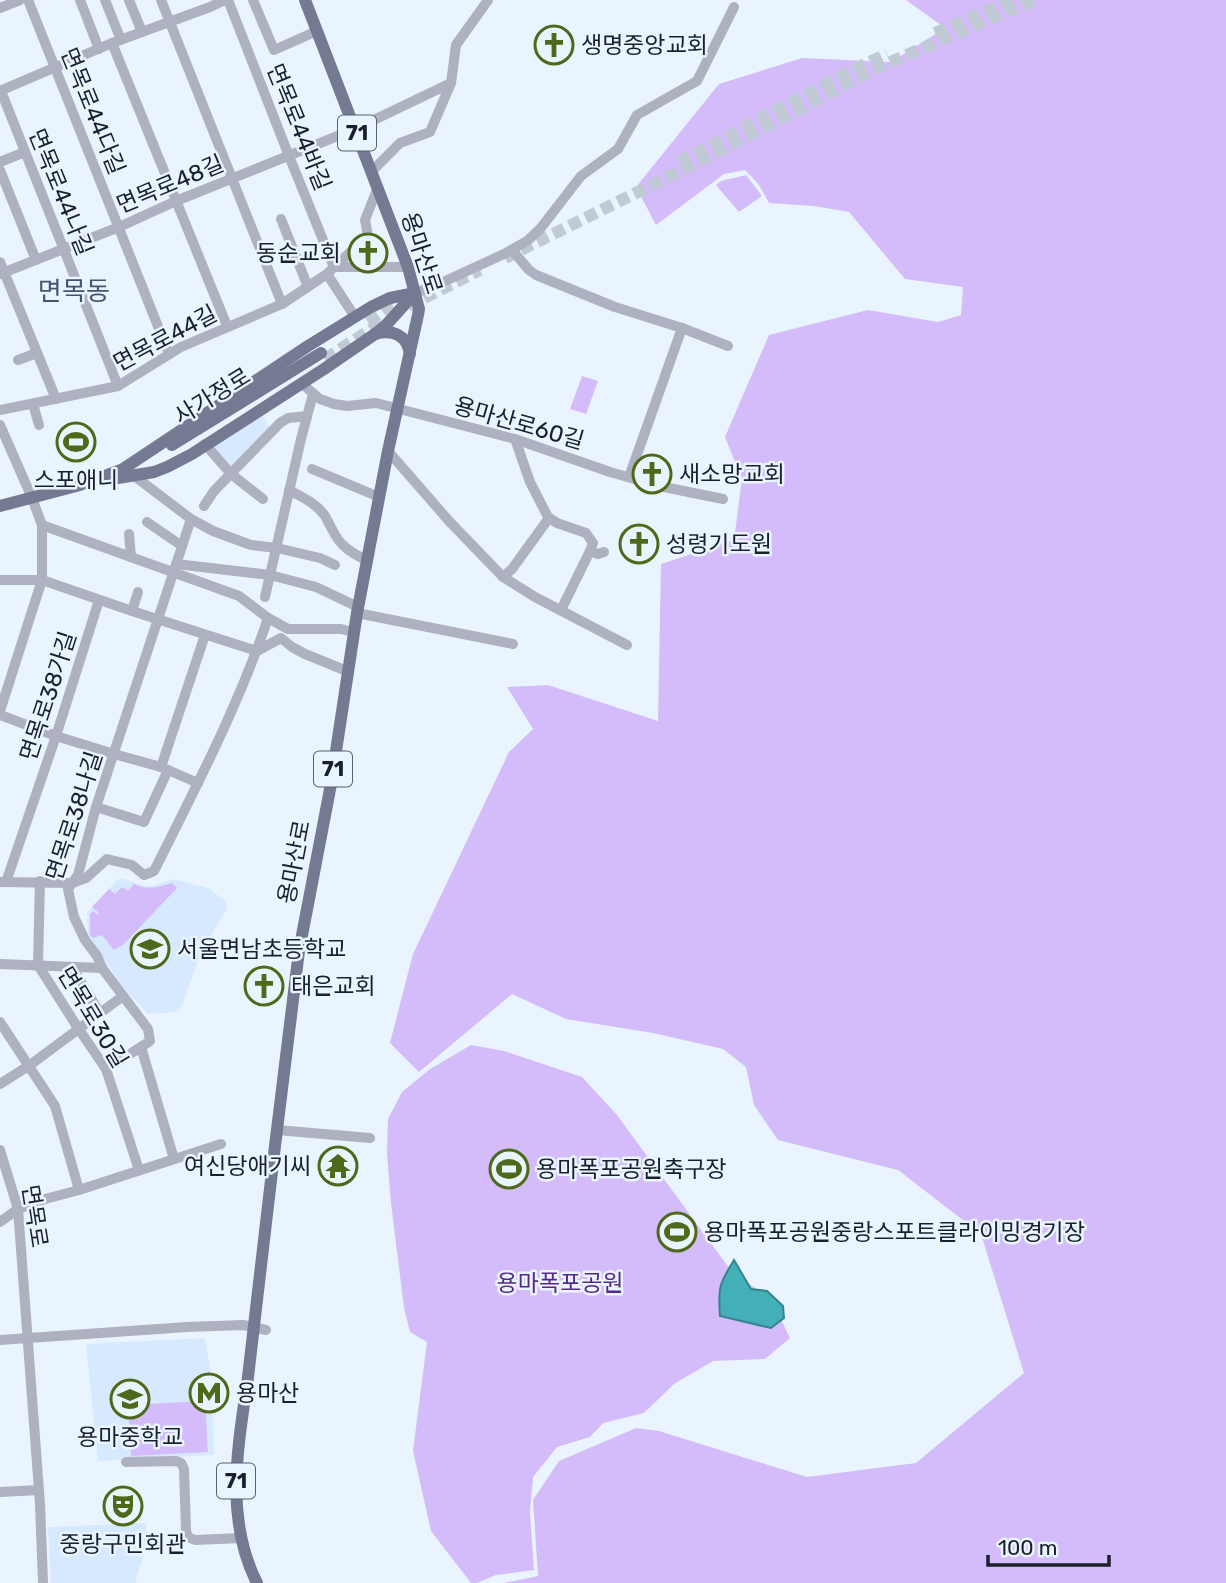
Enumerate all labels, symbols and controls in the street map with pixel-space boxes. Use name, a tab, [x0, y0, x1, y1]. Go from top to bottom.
church icon: 생명중앙교회	[533, 24, 575, 66]
place label: 생명중앙교회	[581, 31, 708, 59]
street label: 면목로44다길	[55, 43, 131, 179]
street label: 면목로44바길	[261, 59, 337, 195]
road number: 71	[338, 116, 376, 150]
street label: 면목로44나길	[23, 124, 99, 260]
street label: 면목로48길	[112, 149, 228, 219]
street label: 용마산로	[396, 208, 448, 298]
church icon: 동순교회	[347, 232, 389, 274]
place label: 동순교회	[256, 239, 341, 267]
district label: 면목동	[38, 276, 110, 307]
street label: 면목로44길	[108, 299, 222, 377]
street label: 사가정로	[169, 362, 255, 430]
street label: 용마산로60길	[451, 391, 587, 455]
sports icon: 스포애니	[55, 421, 97, 463]
church icon: 새소망교회	[631, 453, 673, 495]
place label: 새소망교회	[679, 460, 785, 488]
place label: 스포애니	[34, 466, 118, 494]
church icon: 성령기도원	[618, 523, 660, 565]
place label: 성령기도원	[666, 530, 772, 558]
street label: 면목로38가길	[14, 628, 82, 764]
street label: 면목로38나길	[40, 748, 108, 884]
road number: 71	[314, 752, 352, 786]
street label: 용마산로	[272, 818, 316, 906]
school or university icon: 서울면남초등학교	[129, 928, 171, 970]
place label: 서울면남초등학교	[177, 935, 346, 963]
street label: 면목로30길	[52, 961, 134, 1073]
church icon: 태은교회	[243, 965, 285, 1007]
place label: 태은교회	[291, 972, 376, 1000]
temple icon: 여신당애기씨	[317, 1145, 359, 1187]
sports icon: 용마폭포공원축구장	[488, 1148, 530, 1190]
place label: 여신당애기씨	[184, 1152, 311, 1180]
place label: 용마폭포공원축구장	[536, 1155, 726, 1183]
street label: 면목로	[16, 1182, 54, 1250]
sports icon: 용마폭포공원중랑스포트클라이밍경기장	[656, 1211, 698, 1253]
place label: 용마폭포공원중랑스포트클라이밍경기장	[704, 1218, 1085, 1246]
park label: 용마폭포공원	[497, 1269, 623, 1297]
metro station icon: 용마산	[188, 1372, 230, 1414]
school or university icon: 용마중학교	[109, 1378, 151, 1420]
place label: 용마산	[236, 1379, 299, 1407]
place label: 용마중학교	[77, 1423, 183, 1451]
road number: 71	[217, 1464, 255, 1498]
theatre icon: 중랑구민회관	[102, 1485, 144, 1527]
scale bar	[988, 1524, 1109, 1568]
place label: 중랑구민회관	[60, 1530, 186, 1558]
text: 100 m	[998, 1535, 1057, 1560]

